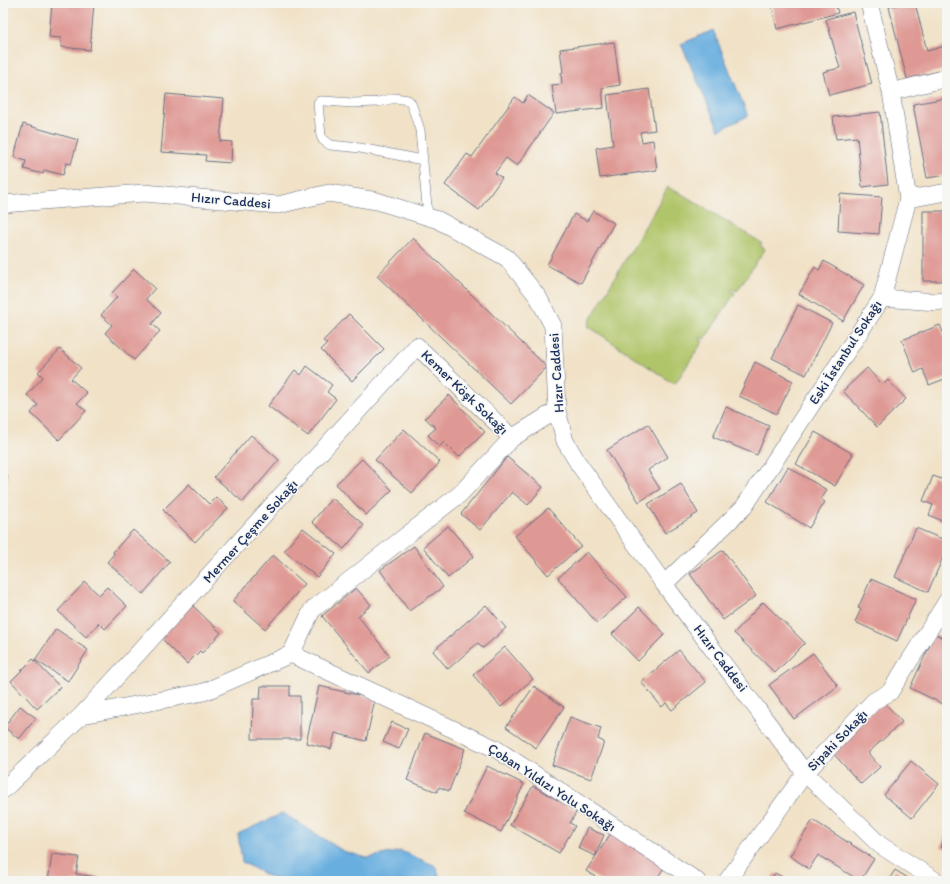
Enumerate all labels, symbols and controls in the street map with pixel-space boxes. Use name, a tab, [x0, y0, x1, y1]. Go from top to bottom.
street label: Hızır Caddesi	[190, 189, 271, 212]
street label: Eski İstanbul Sokağı	[805, 297, 886, 408]
street label: Hızır Caddesi	[545, 333, 568, 413]
street label: Kemer Köşk Sokağı	[417, 346, 512, 438]
street label: Mermer Çeşme Sokağı	[199, 476, 301, 587]
street label: Hızır Caddesi	[690, 621, 751, 695]
street label: Sipahi Sokağı	[804, 706, 871, 775]
street label: Çoban Yıldızı Yolu Sokağı	[484, 740, 619, 835]

